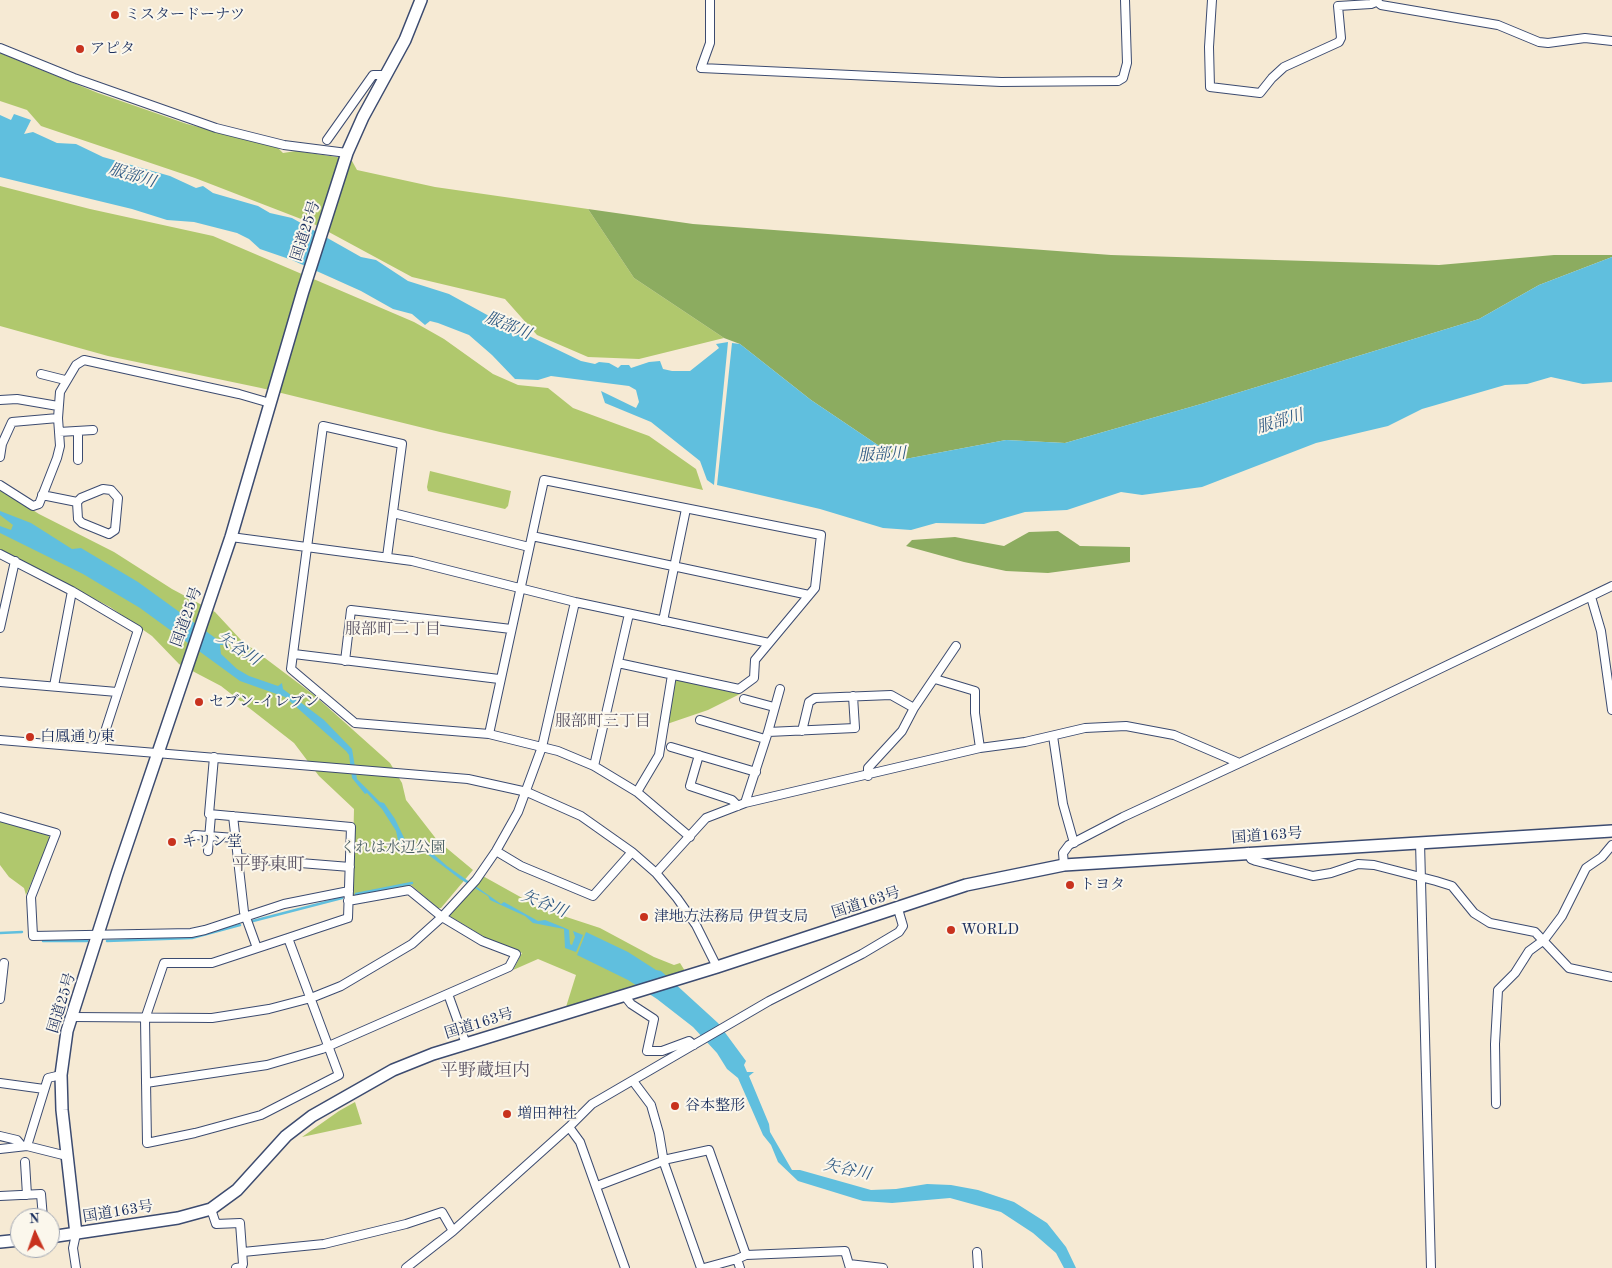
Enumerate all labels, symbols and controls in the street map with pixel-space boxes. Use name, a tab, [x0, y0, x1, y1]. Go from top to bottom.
place label: ミスタードーナツ	[125, 6, 245, 24]
marker: ミスタードーナツ	[109, 9, 121, 21]
place label: アピタ	[90, 40, 135, 58]
marker: アピタ	[74, 43, 86, 55]
water label: 服部川	[106, 160, 158, 192]
street label: 国道25号	[288, 199, 324, 263]
water label: 服部川	[482, 308, 534, 344]
water label: 服部川	[1254, 406, 1306, 438]
water label: 服部川	[858, 444, 906, 466]
street label: 国道25号	[168, 585, 206, 649]
district label: 服部町二丁目	[345, 620, 441, 640]
water label: 矢谷川	[213, 628, 263, 670]
place label: セブン-イレブン	[209, 693, 320, 711]
marker: セブン-イレブン	[193, 696, 205, 708]
district label: 服部町三丁目	[555, 712, 651, 732]
place label: 白鳳通り東	[40, 728, 115, 746]
marker: 白鳳通り東	[24, 731, 36, 743]
street label: 国道163号	[1231, 825, 1303, 847]
place label: キリン堂	[182, 833, 242, 851]
marker: キリン堂	[166, 836, 178, 848]
park label: くれは水辺公園	[341, 839, 445, 857]
district label: 平野東町	[233, 854, 305, 876]
place label: トヨタ	[1080, 876, 1125, 894]
marker: トヨタ	[1064, 879, 1076, 891]
street label: 国道163号	[829, 883, 903, 923]
water label: 矢谷川	[518, 886, 570, 922]
place label: 津地方法務局 伊賀支局	[654, 908, 808, 926]
marker: 津地方法務局 伊賀支局	[638, 911, 650, 923]
place label: WORLD	[961, 921, 1019, 939]
marker: WORLD	[945, 924, 957, 936]
street label: 国道25号	[44, 971, 80, 1035]
street label: 国道163号	[442, 1005, 516, 1043]
district label: 平野蔵垣内	[440, 1060, 530, 1082]
place label: 谷本整形	[685, 1097, 745, 1115]
marker: 谷本整形	[669, 1100, 681, 1112]
place label: 増田神社	[517, 1105, 577, 1123]
marker: 増田神社	[501, 1108, 513, 1120]
water label: 矢谷川	[822, 1156, 872, 1184]
street label: 国道163号	[81, 1198, 155, 1226]
north arrow	[10, 1208, 60, 1258]
text: N	[29, 1212, 40, 1226]

